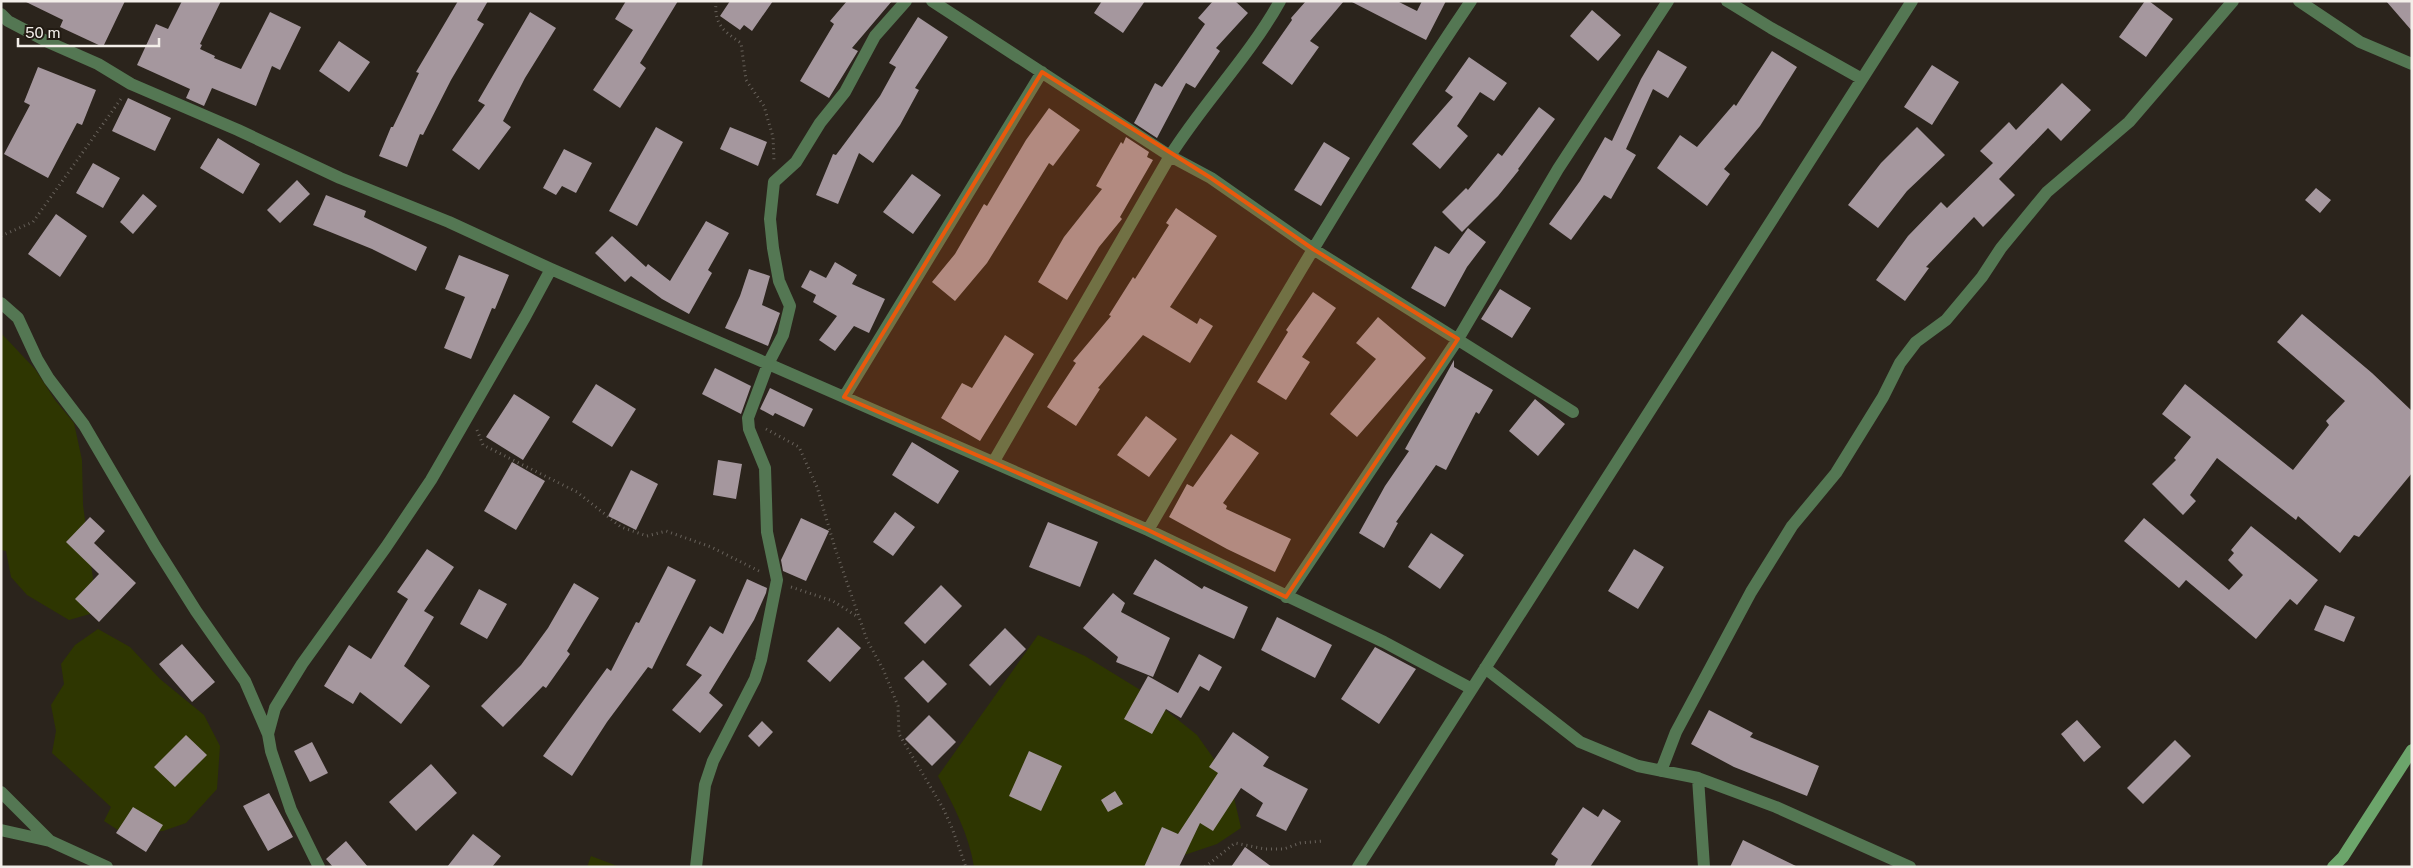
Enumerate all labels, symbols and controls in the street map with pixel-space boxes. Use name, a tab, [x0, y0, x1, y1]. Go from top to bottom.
scale bar	[18, 15, 159, 47]
text: 50 m	[25, 24, 60, 41]

